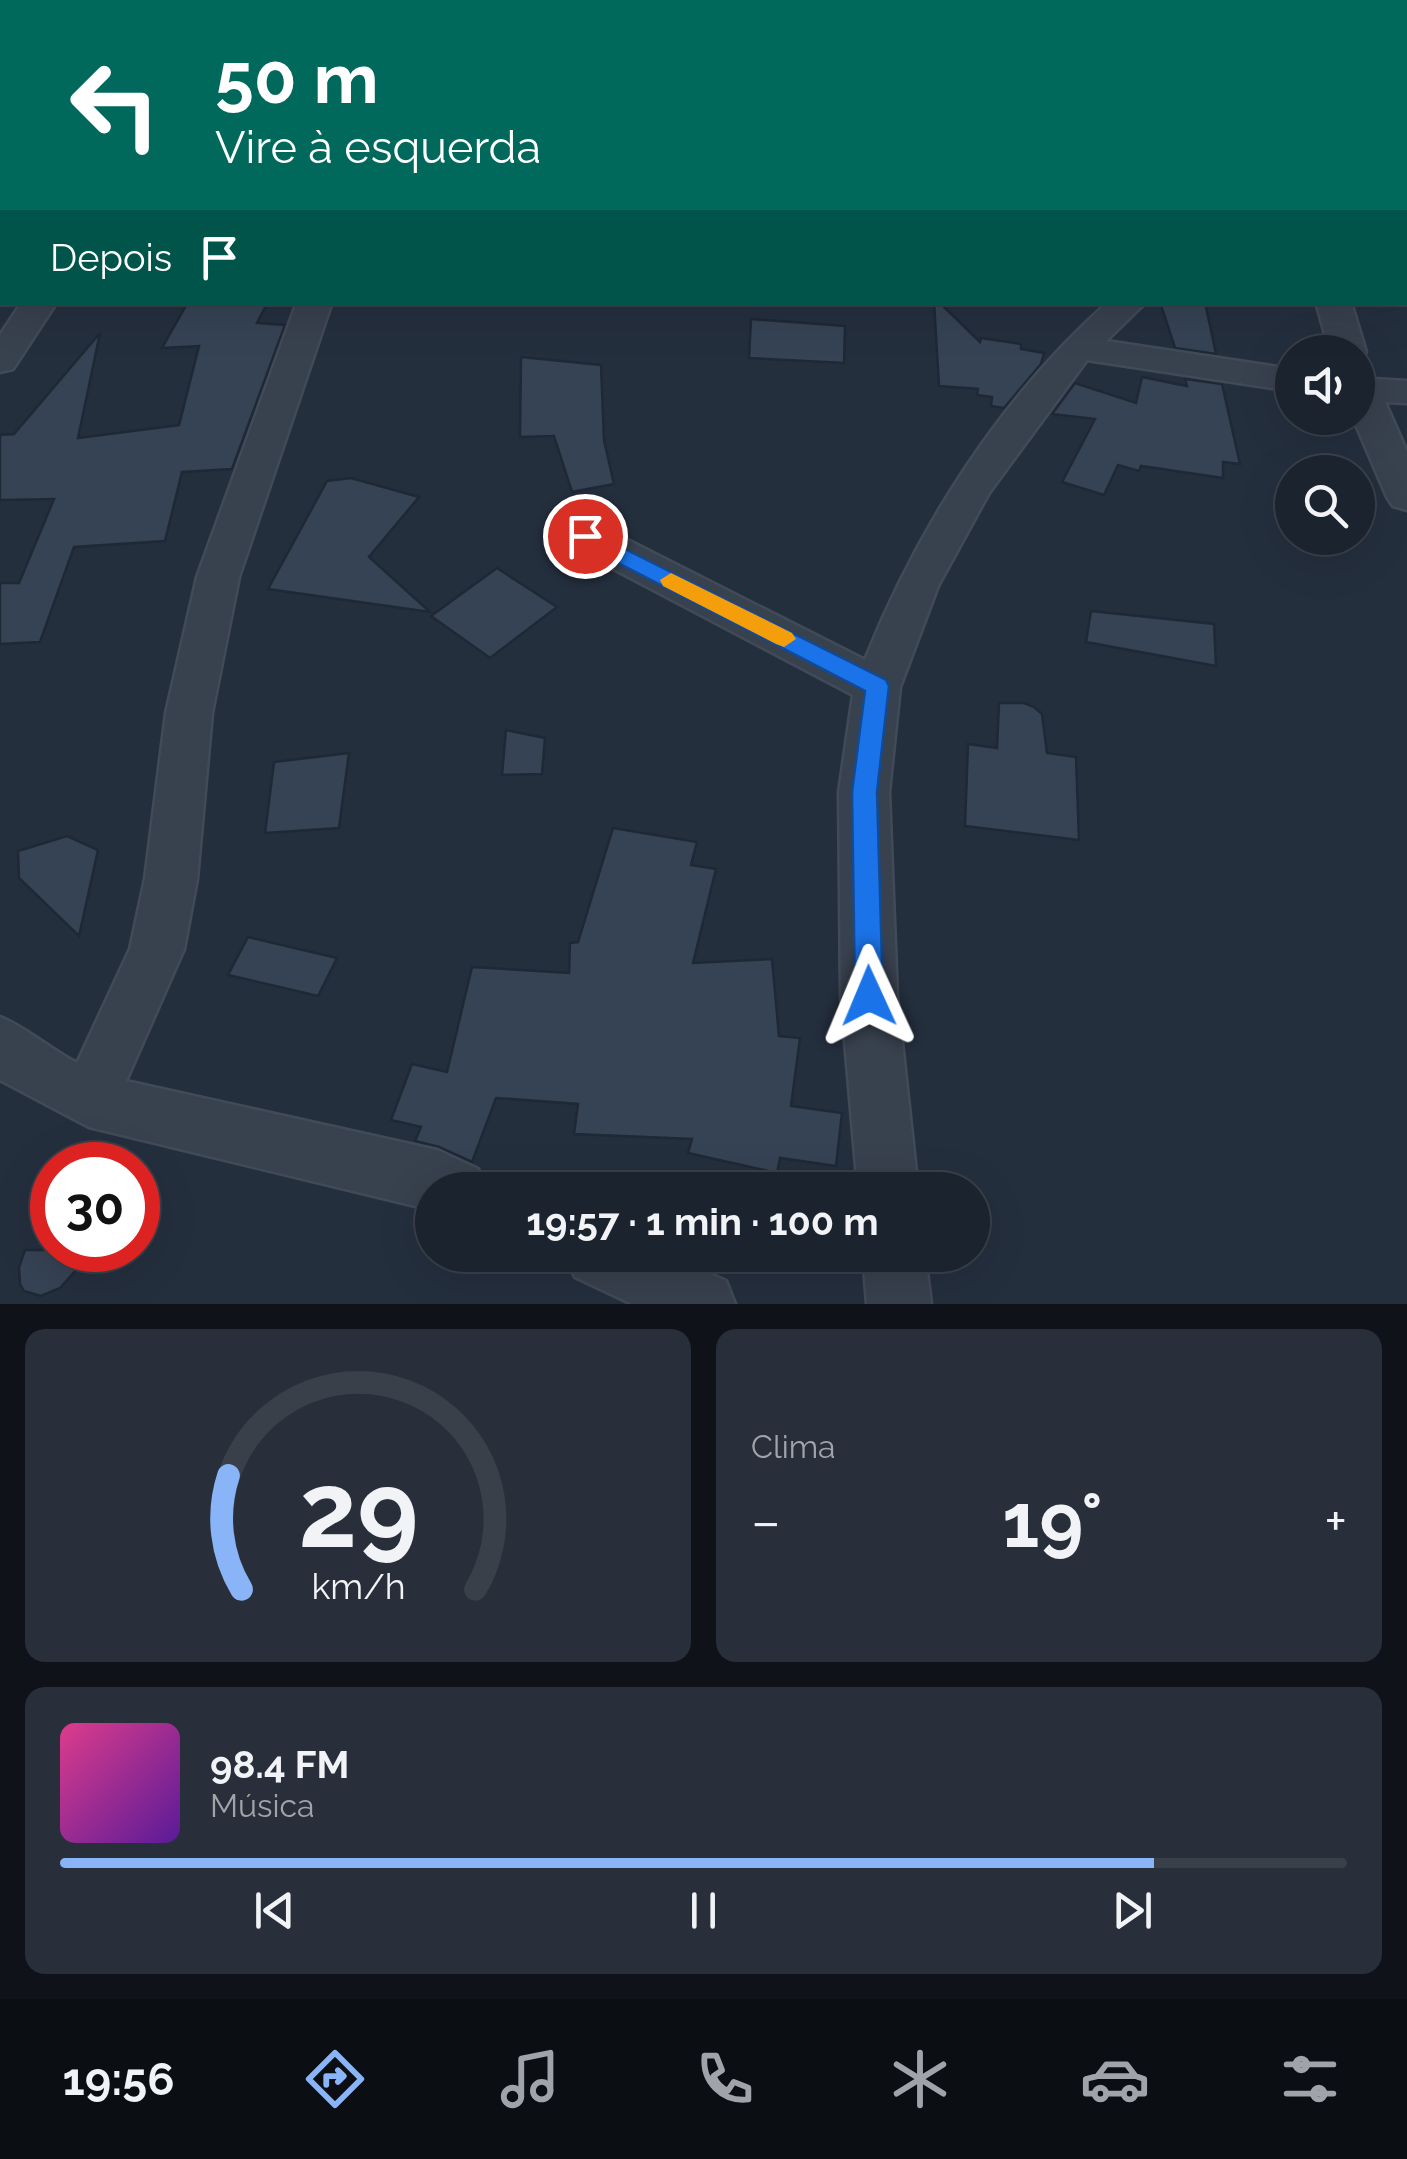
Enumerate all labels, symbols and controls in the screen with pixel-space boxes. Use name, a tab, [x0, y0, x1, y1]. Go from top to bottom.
text: 50 m	[215, 37, 379, 119]
icon: left	[50, 40, 180, 170]
text: Vire à esquerda	[215, 121, 541, 174]
icon: arrive	[192, 230, 247, 285]
text: Depois	[50, 235, 172, 280]
map controls	[1275, 335, 1375, 555]
button: sound	[1275, 335, 1375, 435]
button: search	[1275, 455, 1375, 555]
pin	[543, 494, 628, 579]
icon: arrive	[558, 509, 613, 564]
position arrow	[817, 944, 921, 1048]
speed limit sign: 30	[30, 1142, 160, 1272]
text: 19:57 · 1 min · 100 m	[526, 1199, 879, 1244]
text: Clima	[751, 1428, 835, 1465]
text: 29	[298, 1449, 418, 1571]
text: 19°	[1002, 1476, 1103, 1565]
text: −	[751, 1489, 781, 1554]
text: +	[1324, 1489, 1347, 1554]
text: km/h	[311, 1565, 405, 1607]
text: 98.4 FM	[210, 1742, 349, 1787]
text: Música	[210, 1787, 315, 1824]
icon: previous	[247, 1883, 302, 1938]
icon: pause	[676, 1883, 731, 1938]
icon: next	[1105, 1883, 1160, 1938]
icon: directions	[300, 2044, 370, 2114]
icon: music	[495, 2044, 565, 2114]
icon: phone	[690, 2044, 760, 2114]
icon: climate	[885, 2044, 955, 2114]
icon: car	[1080, 2044, 1150, 2114]
icon: filters	[1275, 2044, 1345, 2114]
text: 19:56	[62, 2053, 175, 2106]

